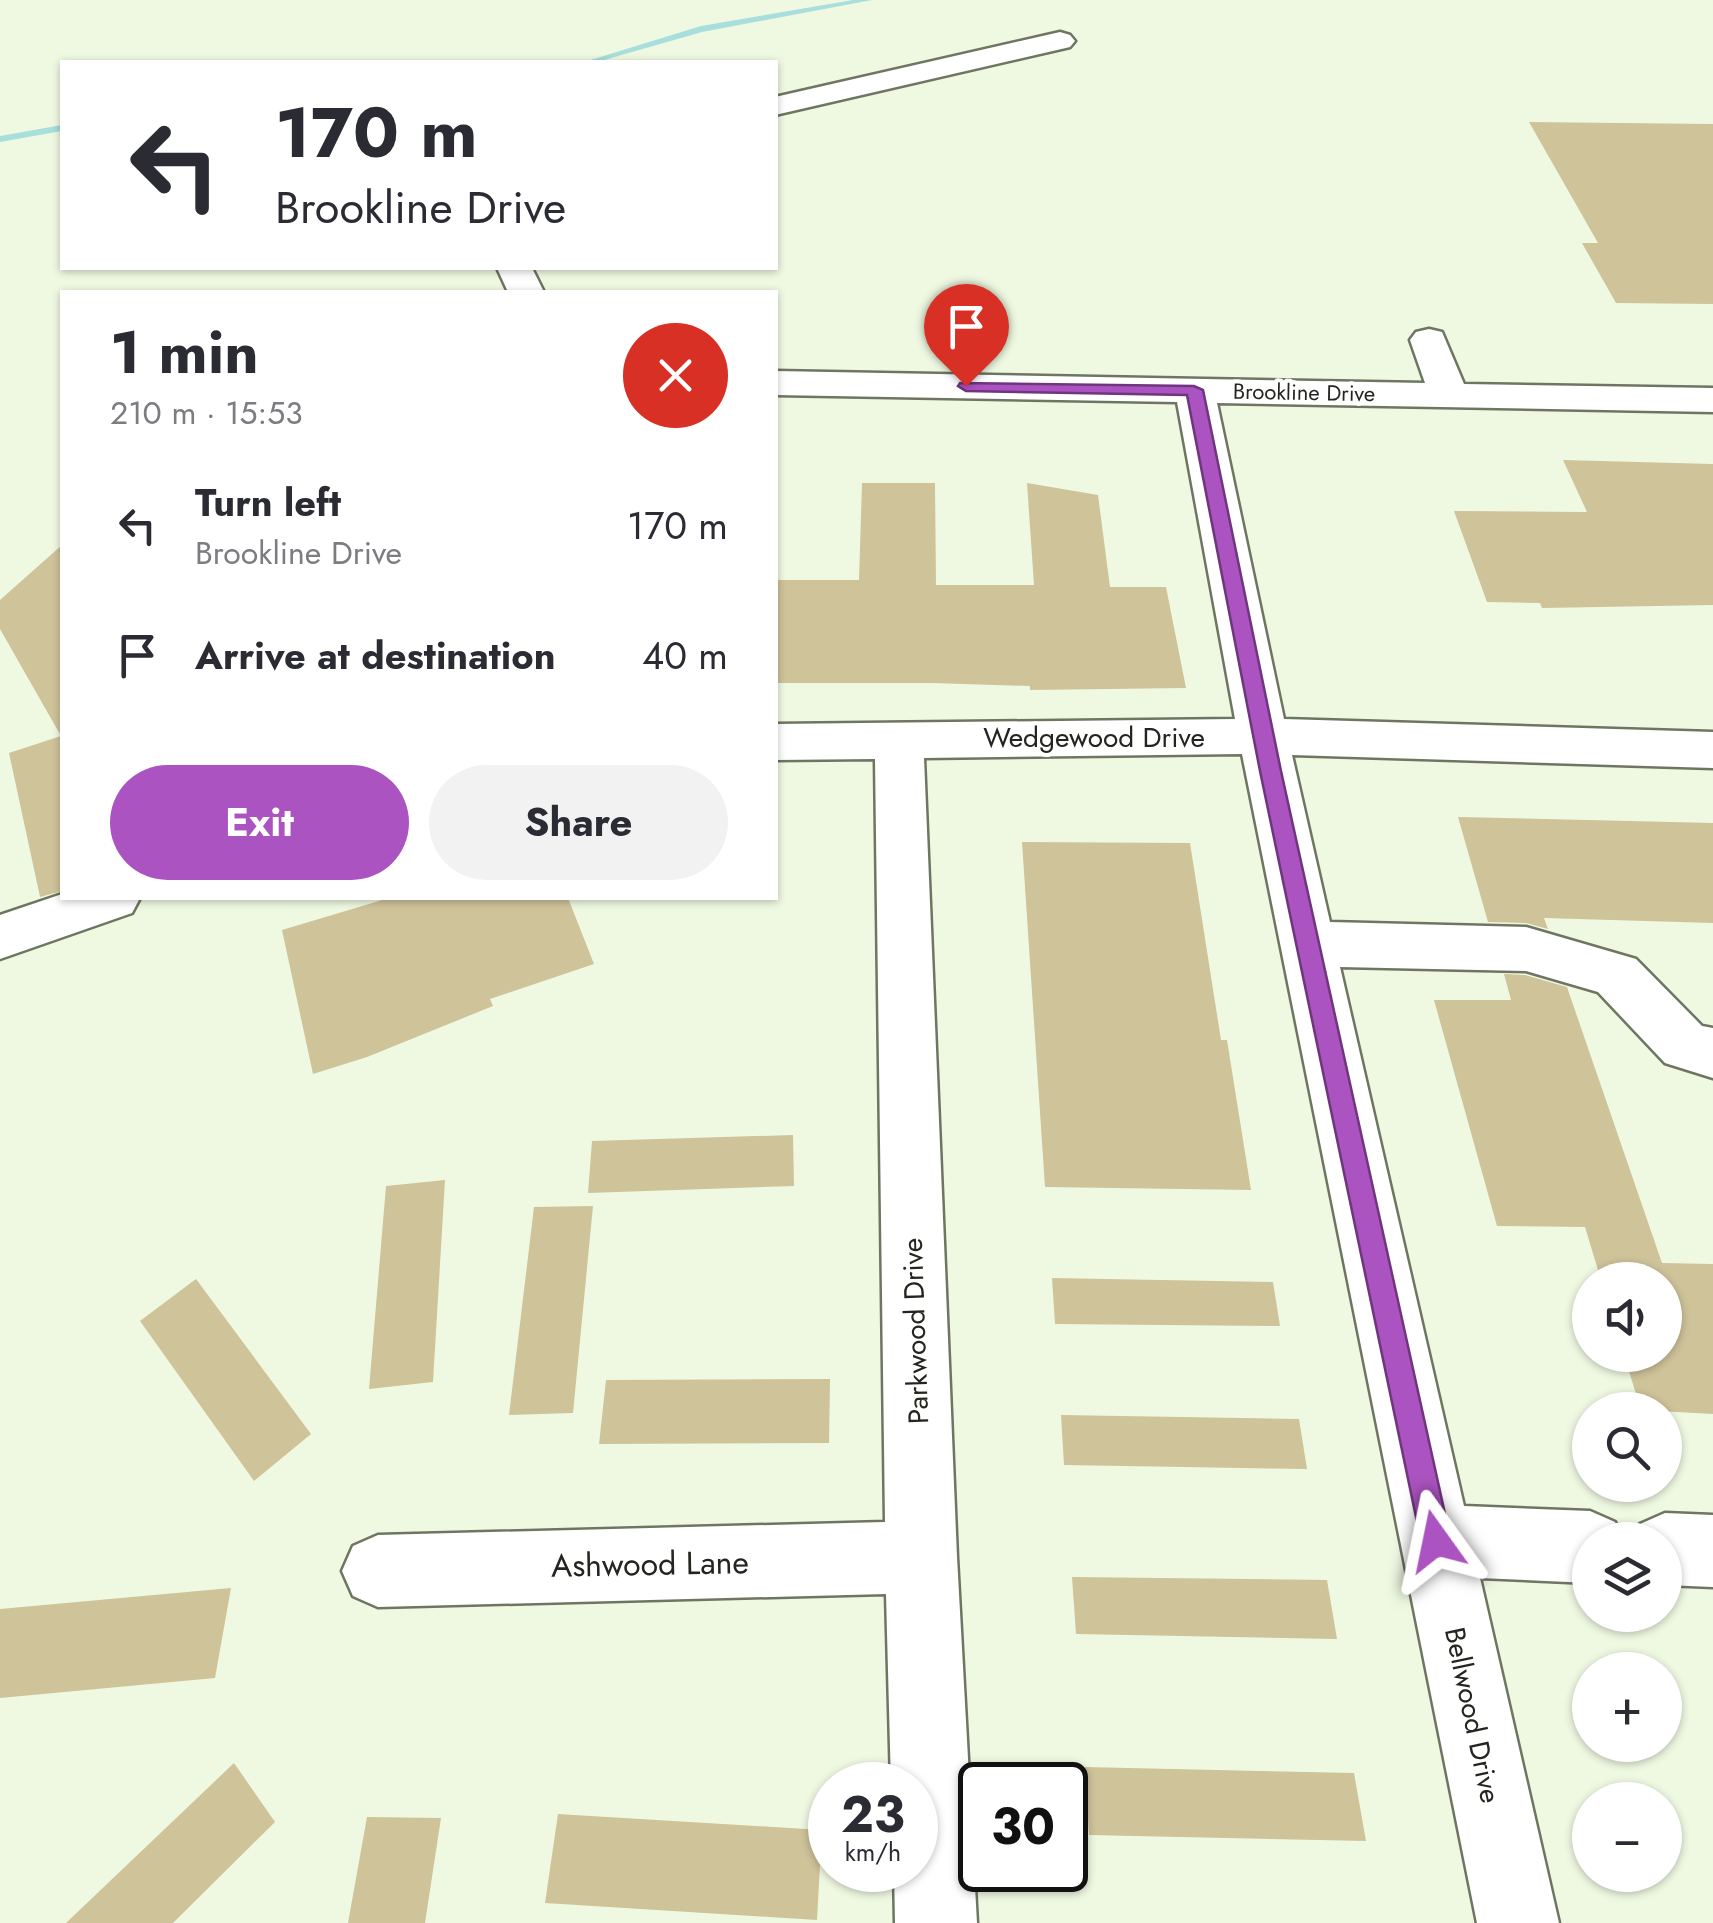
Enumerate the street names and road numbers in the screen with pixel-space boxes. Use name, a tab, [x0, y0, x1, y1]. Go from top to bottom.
street label: Brookline Drive	[1233, 375, 1375, 409]
street label: Wedgewood Drive	[983, 717, 1205, 758]
street label: Parkwood Drive	[892, 1237, 939, 1425]
street label: Ashwood Lane	[551, 1539, 749, 1589]
street label: Bellwood Drive	[1434, 1623, 1511, 1807]

